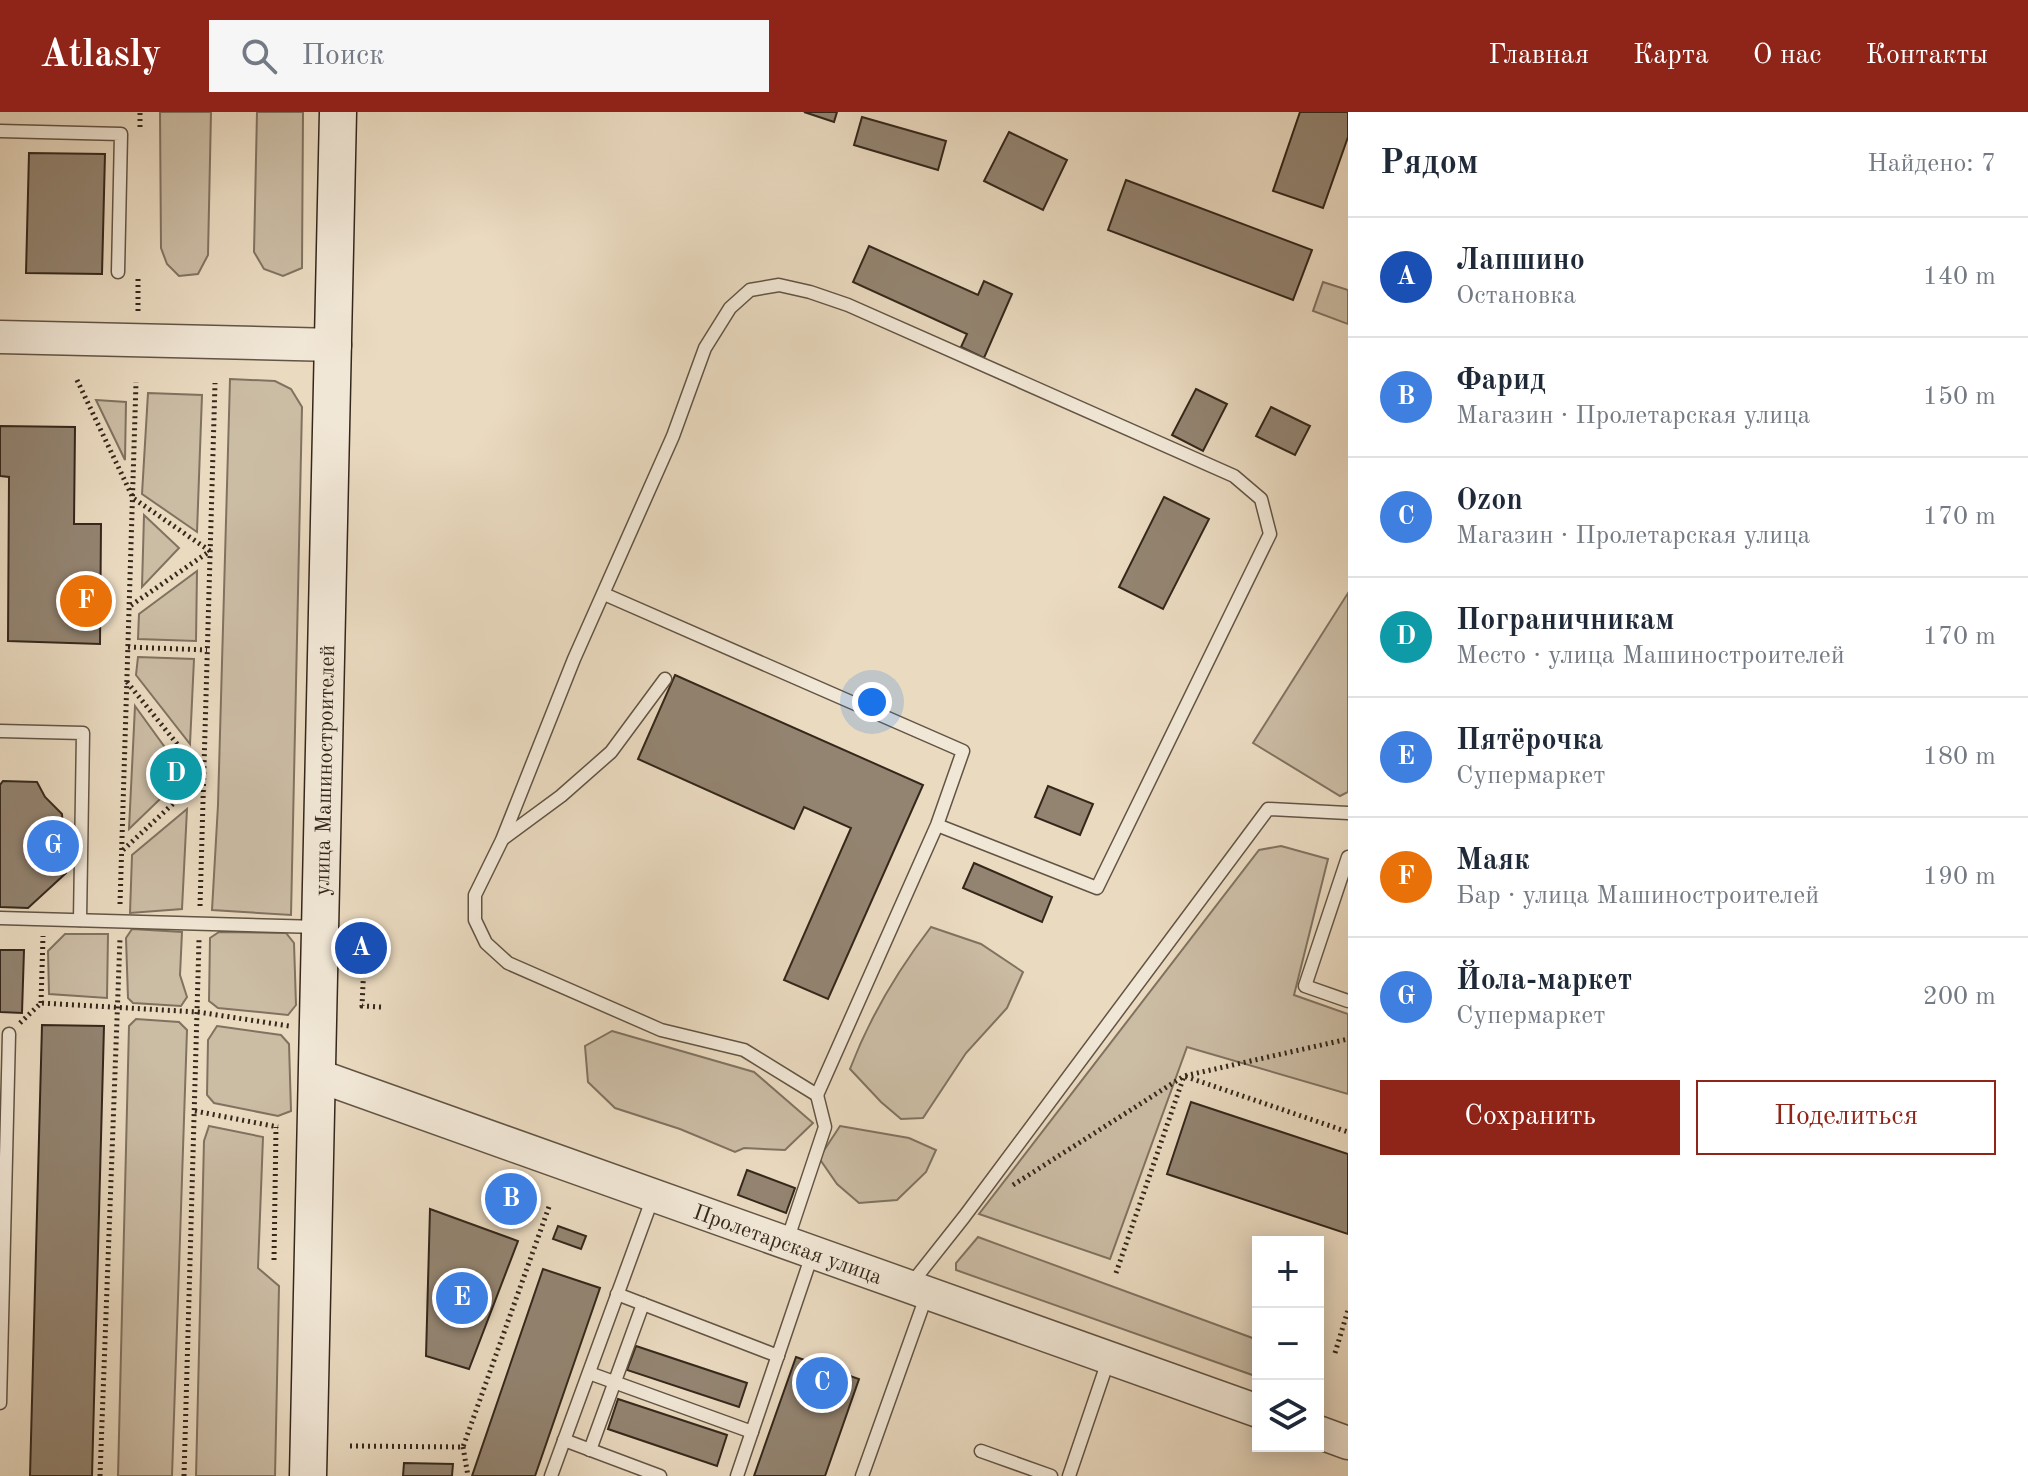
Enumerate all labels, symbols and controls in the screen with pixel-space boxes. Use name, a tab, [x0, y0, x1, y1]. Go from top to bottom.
search box	[209, 20, 769, 92]
icon: search	[237, 34, 281, 78]
text: Atlasly	[40, 37, 161, 75]
text: Поиск	[301, 41, 384, 71]
text: Главная	[1488, 42, 1589, 70]
text: Карта	[1633, 42, 1709, 70]
text: О нас	[1753, 42, 1822, 70]
text: Контакты	[1866, 42, 1988, 70]
text: Рядом	[1380, 147, 1479, 181]
text: Найдено: 7	[1867, 151, 1996, 177]
text: Лапшино	[1456, 246, 1585, 276]
text: A	[1396, 264, 1416, 290]
text: 140 m	[1923, 264, 1996, 290]
text: Остановка	[1456, 283, 1576, 309]
text: Фарид	[1456, 366, 1546, 396]
text: B	[1397, 384, 1415, 410]
text: 150 m	[1923, 384, 1996, 410]
text: Магазин · Пролетарская улица	[1456, 403, 1810, 429]
text: Ozon	[1456, 486, 1523, 516]
text: C	[1397, 504, 1415, 530]
text: 170 m	[1923, 504, 1996, 530]
text: Магазин · Пролетарская улица	[1456, 523, 1810, 549]
pin: F	[60, 571, 112, 631]
text: Пограничникам	[1456, 606, 1675, 636]
text: D	[1396, 624, 1416, 650]
text: 170 m	[1923, 624, 1996, 650]
text: Место · улица Машиностроителей	[1456, 643, 1845, 669]
street label: улица Машиностроителей	[312, 644, 339, 896]
your location	[852, 682, 892, 722]
text: Пятёрочка	[1456, 726, 1603, 756]
pin: D	[150, 744, 202, 804]
text: E	[1397, 744, 1415, 770]
text: 180 m	[1923, 744, 1996, 770]
text: Супермаркет	[1456, 763, 1605, 789]
pin: G	[27, 816, 79, 876]
text: Маяк	[1456, 846, 1530, 876]
text: F	[1397, 864, 1415, 890]
text: 190 m	[1923, 864, 1996, 890]
text: Бар · улица Машиностроителей	[1456, 883, 1819, 909]
pin: A	[335, 918, 387, 978]
text: Йола-маркет	[1456, 966, 1632, 996]
text: G	[1397, 984, 1415, 1010]
text: 200 m	[1923, 984, 1996, 1010]
text: Супермаркет	[1456, 1003, 1605, 1029]
button: Сохранить	[1380, 1080, 1680, 1155]
button: Поделиться	[1696, 1080, 1996, 1155]
pin: B	[485, 1169, 537, 1229]
street label: Пролетарская улица	[690, 1201, 885, 1289]
map controls	[1252, 1236, 1324, 1452]
button: +	[1252, 1236, 1324, 1308]
pin: E	[436, 1268, 488, 1328]
button: −	[1252, 1308, 1324, 1380]
pin: C	[796, 1353, 848, 1413]
button: layers	[1252, 1380, 1324, 1452]

